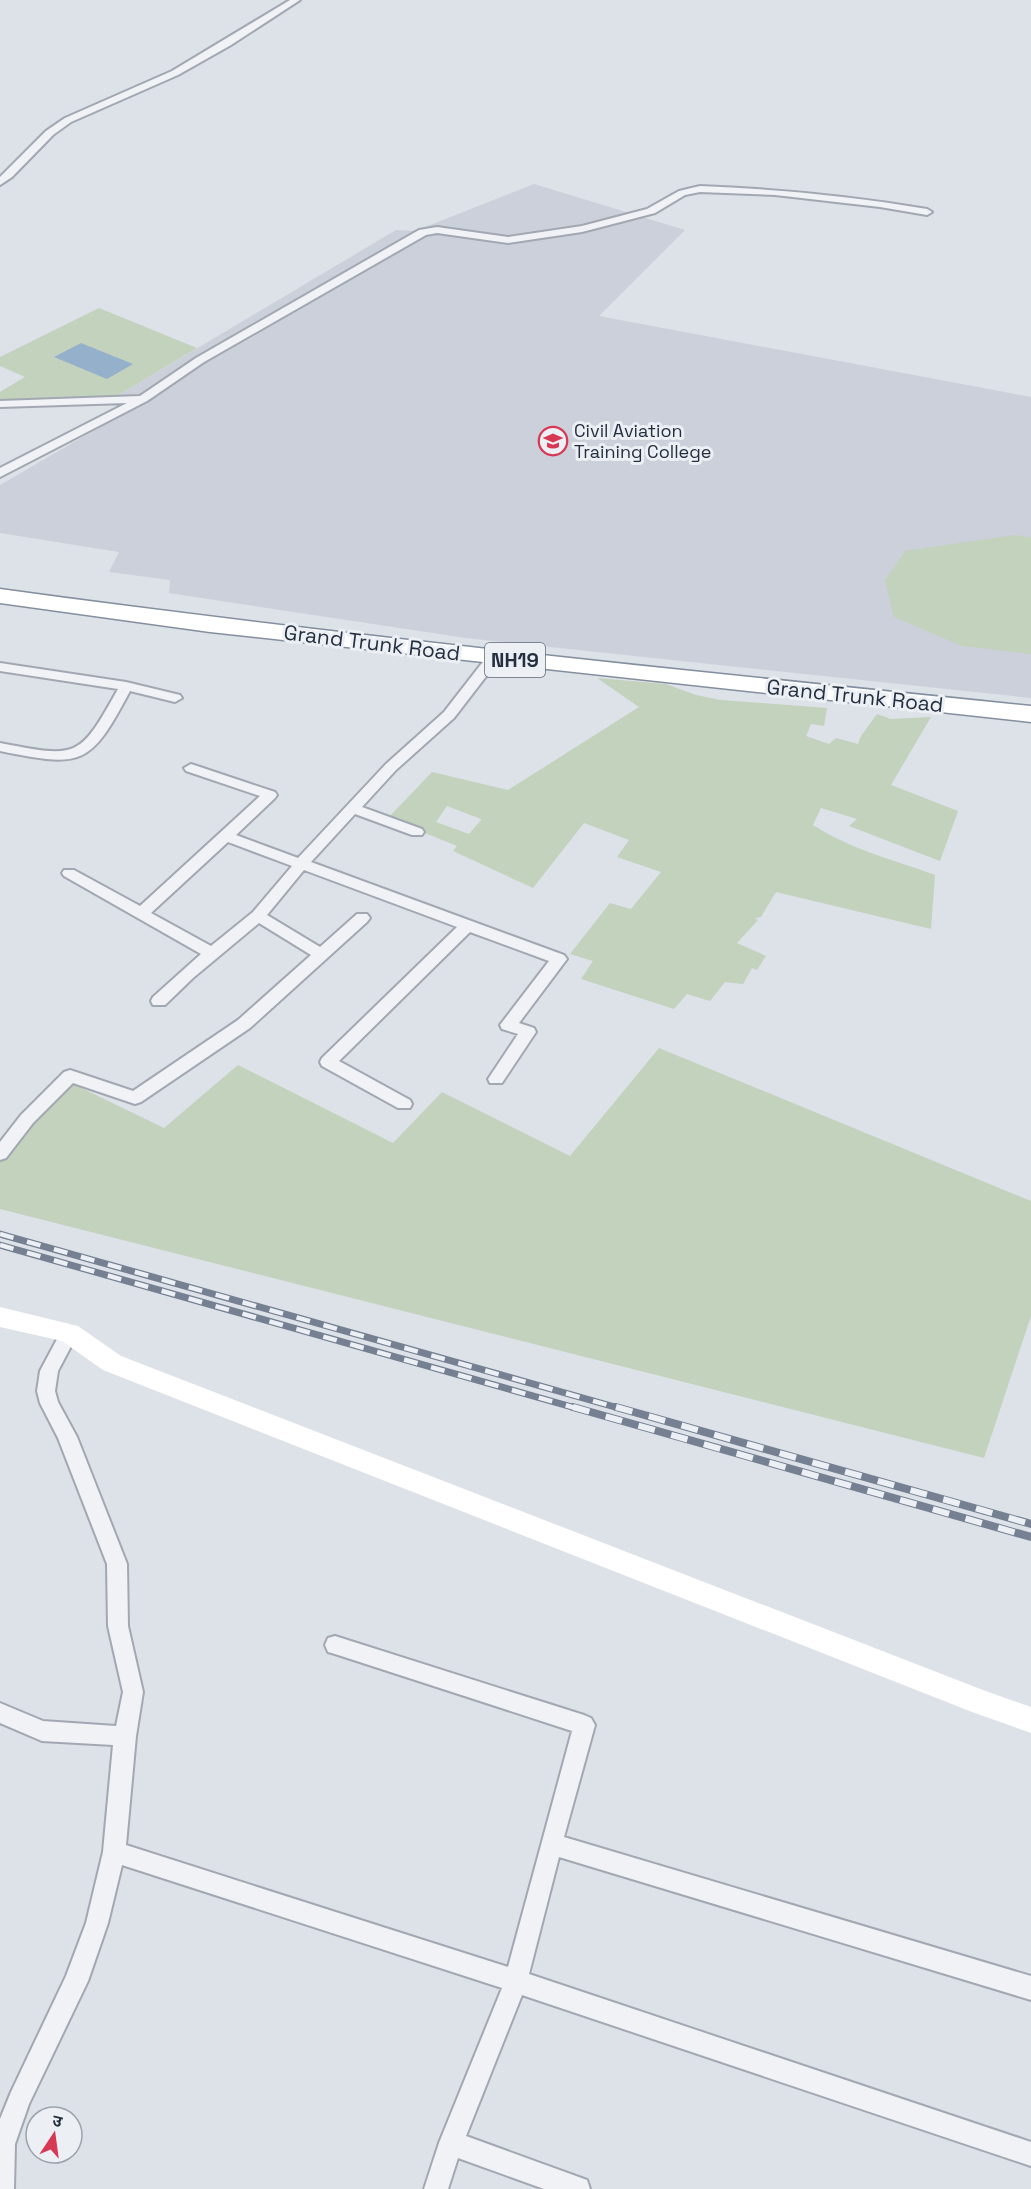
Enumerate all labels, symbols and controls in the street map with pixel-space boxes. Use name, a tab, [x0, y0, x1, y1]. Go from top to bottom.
place label: Civil Aviation Training College	[574, 419, 712, 463]
school or university icon: Civil Aviation Training College	[537, 425, 569, 457]
street label: Grand Trunk Road	[282, 618, 462, 667]
road number: NH19	[485, 643, 545, 677]
street label: Grand Trunk Road	[765, 673, 945, 718]
north arrow	[24, 2105, 84, 2165]
text: उ	[50, 2110, 65, 2132]

